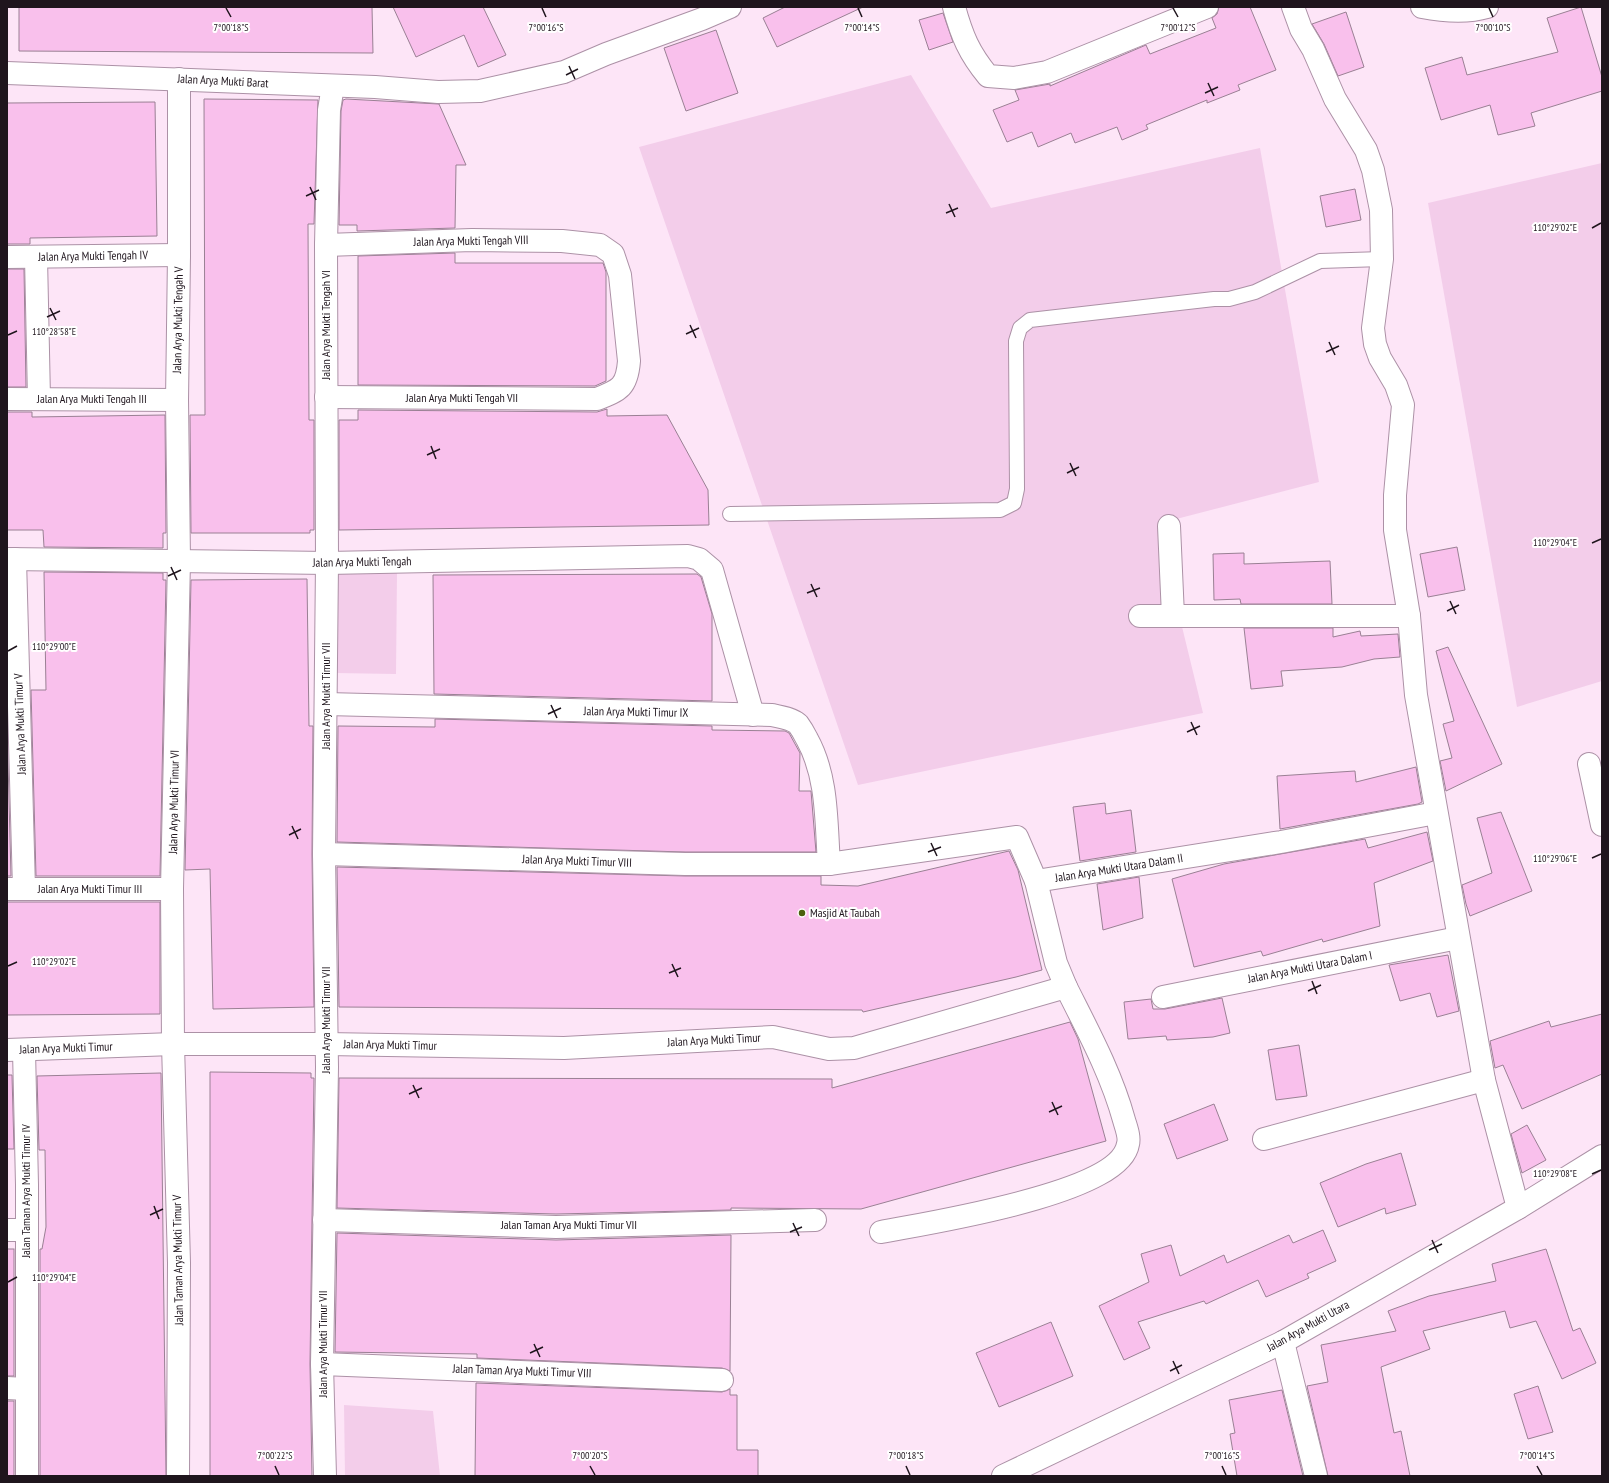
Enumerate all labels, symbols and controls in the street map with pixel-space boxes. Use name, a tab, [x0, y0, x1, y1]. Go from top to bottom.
text: 7°00'18"S	[214, 21, 248, 34]
text: 7°00'16"S	[529, 21, 563, 34]
text: 7°00'14"S	[845, 21, 879, 34]
text: 7°00'12"S	[1161, 21, 1195, 34]
text: 7°00'10"S	[1476, 21, 1510, 34]
street label: Jalan Arya Mukti Barat	[176, 71, 270, 90]
text: 110°29'02"E	[1533, 221, 1577, 234]
street label: Jalan Arya Mukti Tengah VIII	[412, 232, 529, 249]
street label: Jalan Arya Mukti Tengah IV	[37, 247, 148, 264]
street label: Jalan Arya Mukti Tengah V	[169, 266, 186, 374]
street label: Jalan Arya Mukti Tengah VI	[318, 270, 333, 381]
text: 110°28'58"E	[32, 325, 76, 338]
street label: Jalan Arya Mukti Tengah VII	[405, 390, 518, 405]
street label: Jalan Arya Mukti Tengah III	[36, 391, 147, 406]
text: 110°29'04"E	[1533, 536, 1577, 549]
street label: Jalan Arya Mukti Tengah	[311, 553, 412, 570]
text: 110°29'00"E	[32, 640, 76, 653]
street label: Jalan Arya Mukti Timur VII	[318, 643, 333, 750]
street label: Jalan Arya Mukti Timur V	[10, 673, 29, 776]
street label: Jalan Arya Mukti Timur IX	[582, 703, 689, 720]
street label: Jalan Arya Mukti Timur VI	[165, 750, 182, 855]
street label: Jalan Arya Mukti Utara Dalam II	[1053, 850, 1184, 885]
street label: Jalan Arya Mukti Timur VIII	[521, 851, 632, 870]
text: 110°29'06"E	[1533, 852, 1577, 865]
street label: Jalan Arya Mukti Timur III	[37, 881, 142, 896]
place label: Masjid At Taubah	[810, 905, 880, 920]
marker: Masjid At Taubah	[797, 908, 807, 918]
street label: Jalan Arya Mukti Utara Dalam I	[1245, 947, 1373, 986]
text: 110°29'02"E	[32, 955, 76, 968]
street label: Jalan Arya Mukti Timur VII	[318, 967, 333, 1074]
street label: Jalan Arya Mukti Timur	[666, 1030, 762, 1049]
street label: Jalan Arya Mukti Timur	[342, 1036, 438, 1053]
street label: Jalan Arya Mukti Timur	[18, 1038, 114, 1057]
street label: Jalan Taman Arya Mukti Timur IV	[18, 1124, 33, 1259]
text: 110°29'08"E	[1533, 1167, 1577, 1180]
street label: Jalan Taman Arya Mukti Timur V	[169, 1194, 186, 1326]
street label: Jalan Taman Arya Mukti Timur VII	[500, 1217, 637, 1232]
text: 110°29'04"E	[32, 1271, 76, 1284]
street label: Jalan Arya Mukti Timur VII	[315, 1291, 330, 1398]
street label: Jalan Arya Mukti Utara	[1263, 1297, 1352, 1355]
street label: Jalan Taman Arya Mukti Timur VIII	[451, 1361, 592, 1380]
text: 7°00'22"S	[258, 1449, 292, 1462]
text: 7°00'20"S	[573, 1449, 607, 1462]
text: 7°00'18"S	[889, 1449, 923, 1462]
text: 7°00'16"S	[1205, 1449, 1239, 1462]
text: 7°00'14"S	[1520, 1449, 1554, 1462]

